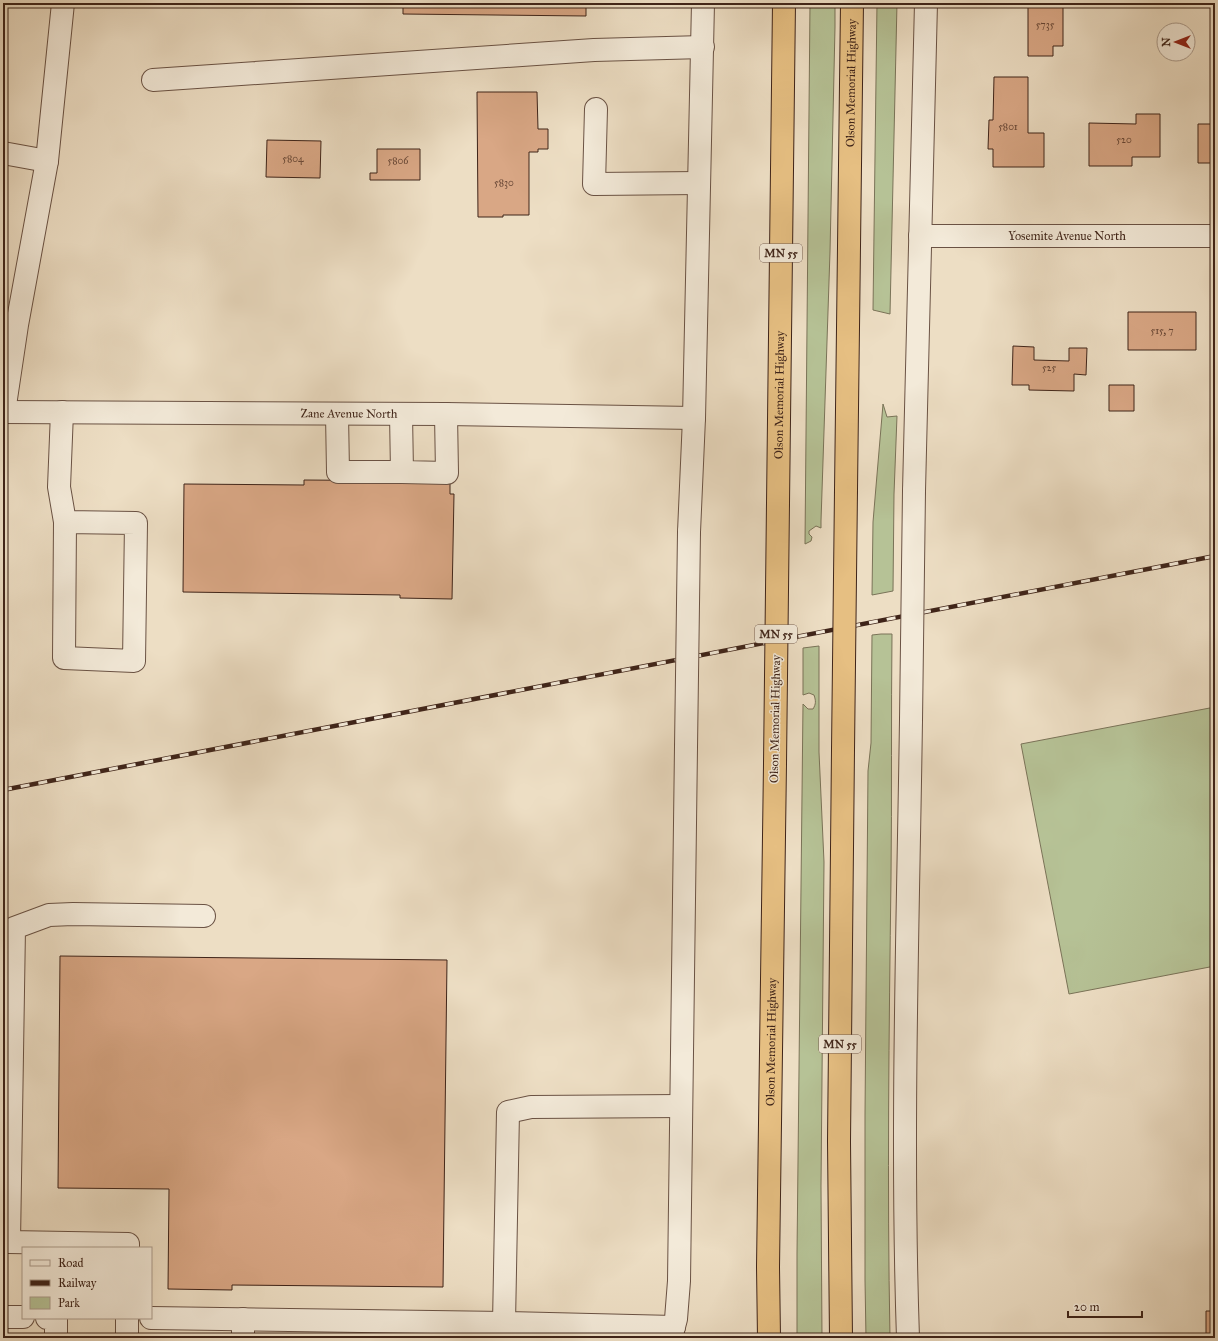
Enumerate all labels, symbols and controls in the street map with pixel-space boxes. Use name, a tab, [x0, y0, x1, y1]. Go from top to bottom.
street label: Olson Memorial Highway	[843, 18, 860, 147]
house number: 5735	[1036, 19, 1055, 31]
north arrow	[1156, 22, 1196, 62]
text: N	[1160, 37, 1173, 47]
house number: 5801	[998, 121, 1018, 133]
house number: 520	[1116, 134, 1132, 146]
house number: 5804	[282, 153, 304, 165]
house number: 5806	[388, 155, 409, 167]
house number: 5830	[494, 177, 514, 189]
street label: Yosemite Avenue North	[1008, 229, 1126, 243]
road number: MN 55	[760, 244, 802, 262]
house number: 515, 7	[1151, 325, 1174, 337]
street label: Olson Memorial Highway	[772, 330, 788, 459]
house number: 525	[1042, 362, 1056, 374]
street label: Zane Avenue North	[301, 406, 398, 421]
road number: MN 55	[755, 625, 797, 643]
street label: Olson Memorial Highway	[767, 654, 784, 783]
street label: Olson Memorial Highway	[763, 977, 780, 1106]
road number: MN 55	[819, 1035, 861, 1053]
legend	[22, 1247, 152, 1319]
text: Road	[58, 1256, 84, 1270]
text: Railway	[58, 1276, 97, 1290]
scale bar	[1068, 1293, 1142, 1319]
text: Park	[58, 1296, 80, 1310]
text: 20 m	[1074, 1300, 1100, 1314]

